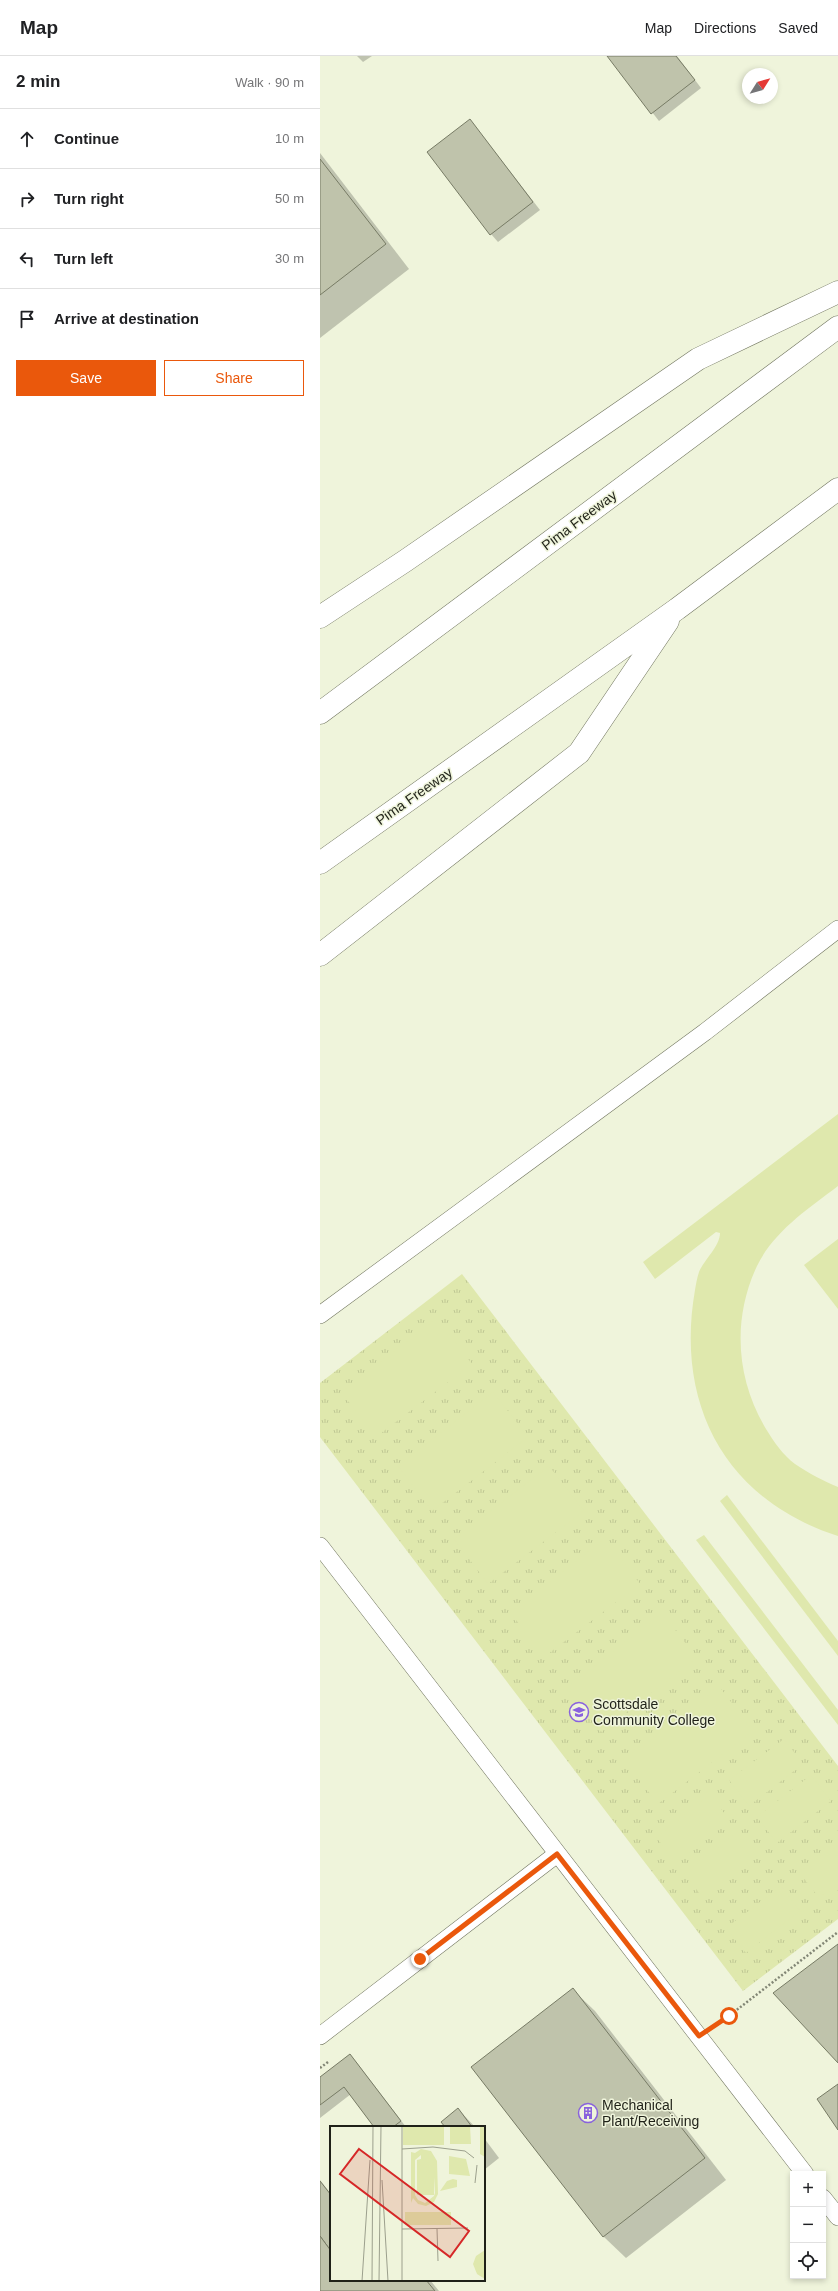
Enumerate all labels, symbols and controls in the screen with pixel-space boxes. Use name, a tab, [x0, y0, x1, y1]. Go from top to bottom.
text: Map	[20, 17, 58, 38]
text: Map	[645, 20, 672, 36]
text: Directions	[694, 20, 756, 36]
text: Saved	[778, 20, 818, 36]
north arrow	[742, 68, 778, 104]
text: 2 min	[16, 72, 60, 91]
text: Walk · 90 m	[235, 75, 304, 90]
icon: ahead	[16, 128, 38, 150]
text: Continue	[54, 130, 119, 147]
text: 10 m	[275, 131, 304, 146]
icon: right	[16, 188, 38, 210]
text: Turn right	[54, 190, 124, 207]
text: 50 m	[275, 191, 304, 206]
icon: left	[16, 248, 38, 270]
text: Turn left	[54, 250, 113, 267]
text: 30 m	[275, 251, 304, 266]
icon: arrive	[16, 308, 38, 330]
text: Arrive at destination	[54, 310, 199, 327]
button: Save	[16, 360, 156, 396]
button: Share	[164, 360, 304, 396]
street label: Pima Freeway	[538, 487, 620, 553]
street label: Pima Freeway	[373, 764, 455, 828]
place label: Scottsdale Community College	[593, 1696, 715, 1728]
school or university icon: Scottsdale Community College	[568, 1701, 590, 1723]
route end	[411, 1950, 429, 1968]
route start	[720, 2007, 738, 2025]
place label: Mechanical Plant/Receiving	[602, 2097, 699, 2129]
building icon: Mechanical Plant/Receiving	[577, 2102, 599, 2124]
inset map	[330, 2126, 485, 2281]
map controls	[790, 2171, 826, 2279]
button: +	[790, 2171, 826, 2207]
button: −	[790, 2207, 826, 2243]
button: locate	[790, 2243, 826, 2279]

